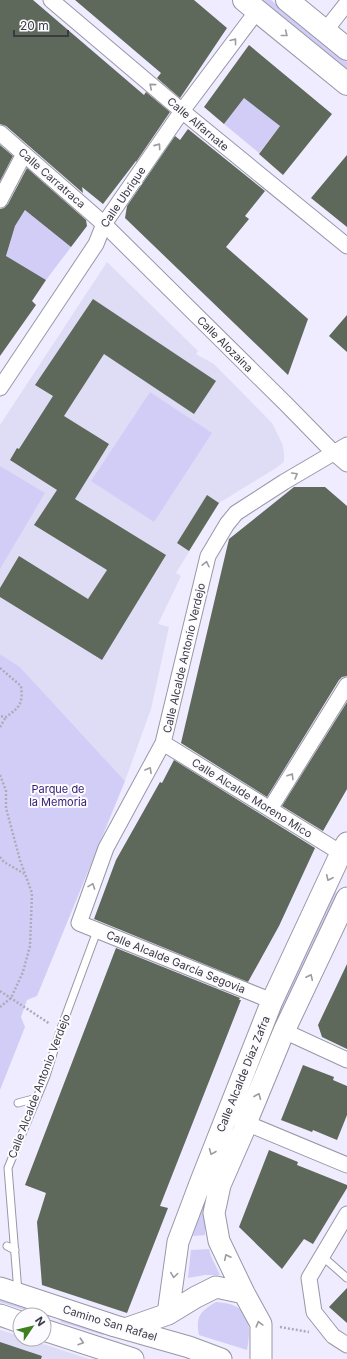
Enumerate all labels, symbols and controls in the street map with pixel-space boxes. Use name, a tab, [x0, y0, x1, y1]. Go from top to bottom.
scale bar	[14, 12, 68, 38]
text: 20 m	[20, 18, 49, 33]
one-way arrow	[280, 29, 287, 36]
one-way arrow	[229, 38, 236, 45]
one-way arrow	[149, 83, 157, 90]
street label: Calle Alfarnate	[164, 94, 232, 154]
one-way arrow	[153, 143, 161, 150]
street label: Calle Carratraca	[16, 145, 88, 211]
street label: Calle Ubrique	[97, 164, 149, 230]
street label: Calle Alozaina	[194, 313, 256, 375]
one-way arrow	[291, 473, 298, 480]
one-way arrow	[201, 561, 210, 568]
street label: Calle Alcalde Antonio Verdejo	[160, 581, 208, 734]
street label: Calle Alcalde Moreno Mico	[189, 755, 315, 841]
one-way arrow	[144, 767, 152, 774]
one-way arrow	[286, 773, 293, 780]
park label: Parque de la Memoria	[29, 782, 87, 809]
one-way arrow	[326, 873, 334, 881]
one-way arrow	[88, 883, 96, 890]
street label: Calle Alcalde García Segovia	[104, 928, 248, 996]
one-way arrow	[305, 974, 313, 981]
street label: Calle Alcalde Antonio Verdejo	[5, 1011, 73, 1160]
street label: Calle Alcalde Díaz Zafra	[213, 1014, 273, 1134]
one-way arrow	[253, 1093, 261, 1101]
one-way arrow	[209, 1147, 217, 1155]
one-way arrow	[224, 1254, 232, 1262]
one-way arrow	[169, 1272, 178, 1278]
street label: Camino San Rafael	[61, 1302, 159, 1344]
north arrow	[12, 1307, 52, 1347]
text: N	[32, 1314, 48, 1329]
one-way arrow	[255, 1321, 264, 1328]
one-way arrow	[77, 1337, 84, 1346]

